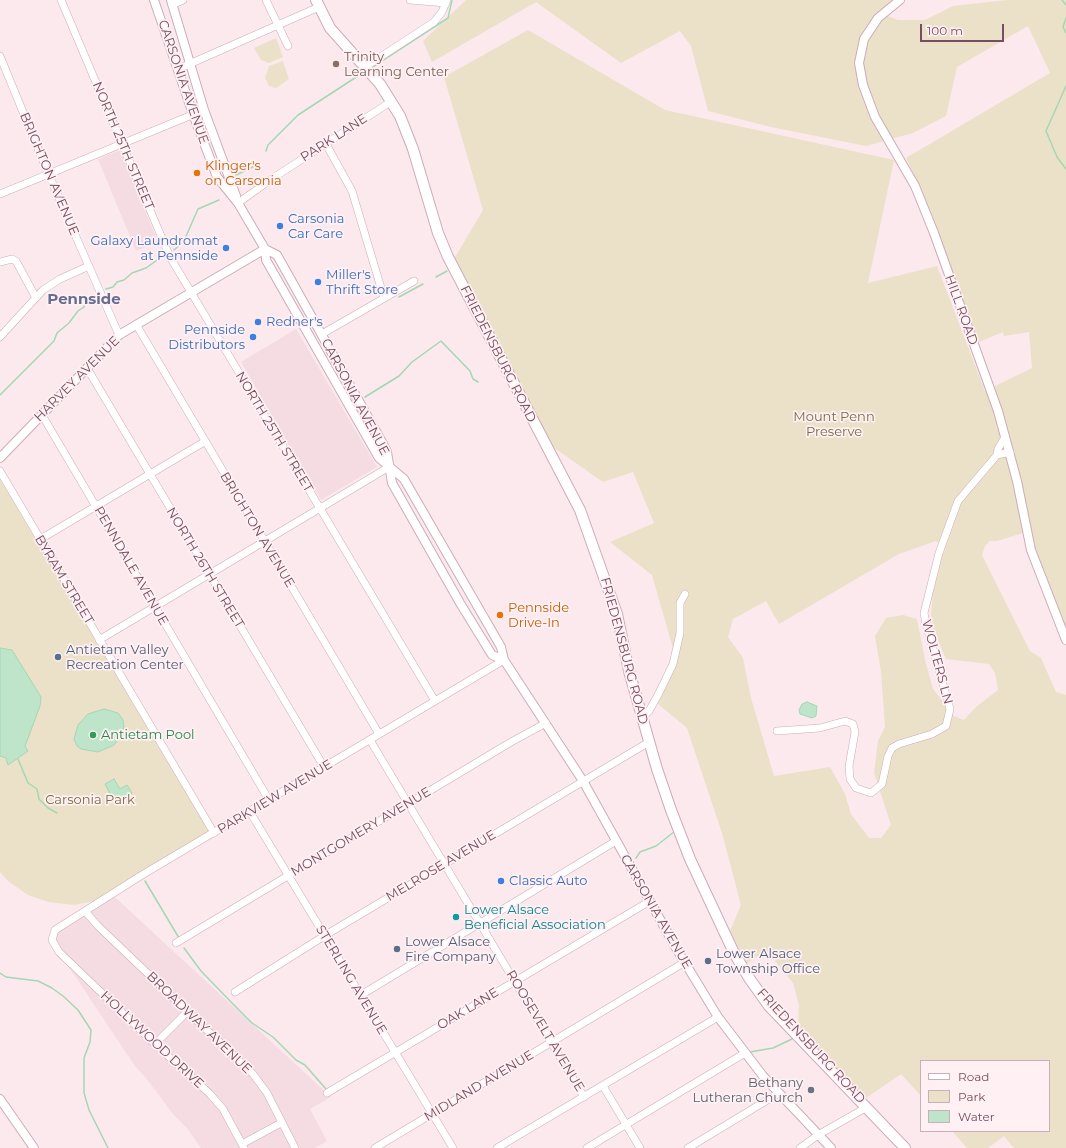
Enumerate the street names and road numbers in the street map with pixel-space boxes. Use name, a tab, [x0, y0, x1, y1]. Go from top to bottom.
street label: CARSONIA AVENUE	[154, 18, 212, 146]
street label: NORTH 25TH STREET	[89, 80, 157, 212]
street label: BRIGHTON AVENUE	[16, 110, 82, 238]
street label: PARK LANE	[298, 111, 370, 165]
street label: HILL ROAD	[941, 273, 981, 347]
street label: FRIEDENSBURG ROAD	[457, 283, 539, 425]
street label: HARVEY AVENUE	[31, 333, 123, 425]
street label: CARSONIA AVENUE	[318, 336, 392, 458]
street label: NORTH 25TH STREET	[232, 369, 316, 495]
street label: BRIGHTON AVENUE	[216, 469, 298, 591]
street label: PENNDALE AVENUE	[91, 504, 171, 628]
street label: NORTH 26TH STREET	[163, 505, 247, 631]
street label: BYRAM STREET	[31, 533, 97, 627]
street label: FRIEDENSBURG ROAD	[597, 576, 651, 726]
street label: WOLTERS LN	[918, 618, 956, 706]
street label: PARKVIEW AVENUE	[215, 756, 335, 838]
street label: MONTGOMERY AVENUE	[288, 784, 434, 880]
street label: MELROSE AVENUE	[383, 827, 499, 905]
street label: CARSONIA AVENUE	[617, 852, 695, 972]
street label: STERLING AVENUE	[312, 922, 390, 1038]
street label: ROOSEVELT AVENUE	[503, 967, 587, 1095]
street label: BROADWAY AVENUE	[143, 969, 255, 1077]
street label: OAK LANE	[434, 985, 502, 1033]
street label: FRIEDENSBURG ROAD	[754, 985, 868, 1107]
street label: HOLLYWOOD DRIVE	[97, 988, 207, 1092]
street label: MIDLAND AVENUE	[422, 1047, 536, 1125]

